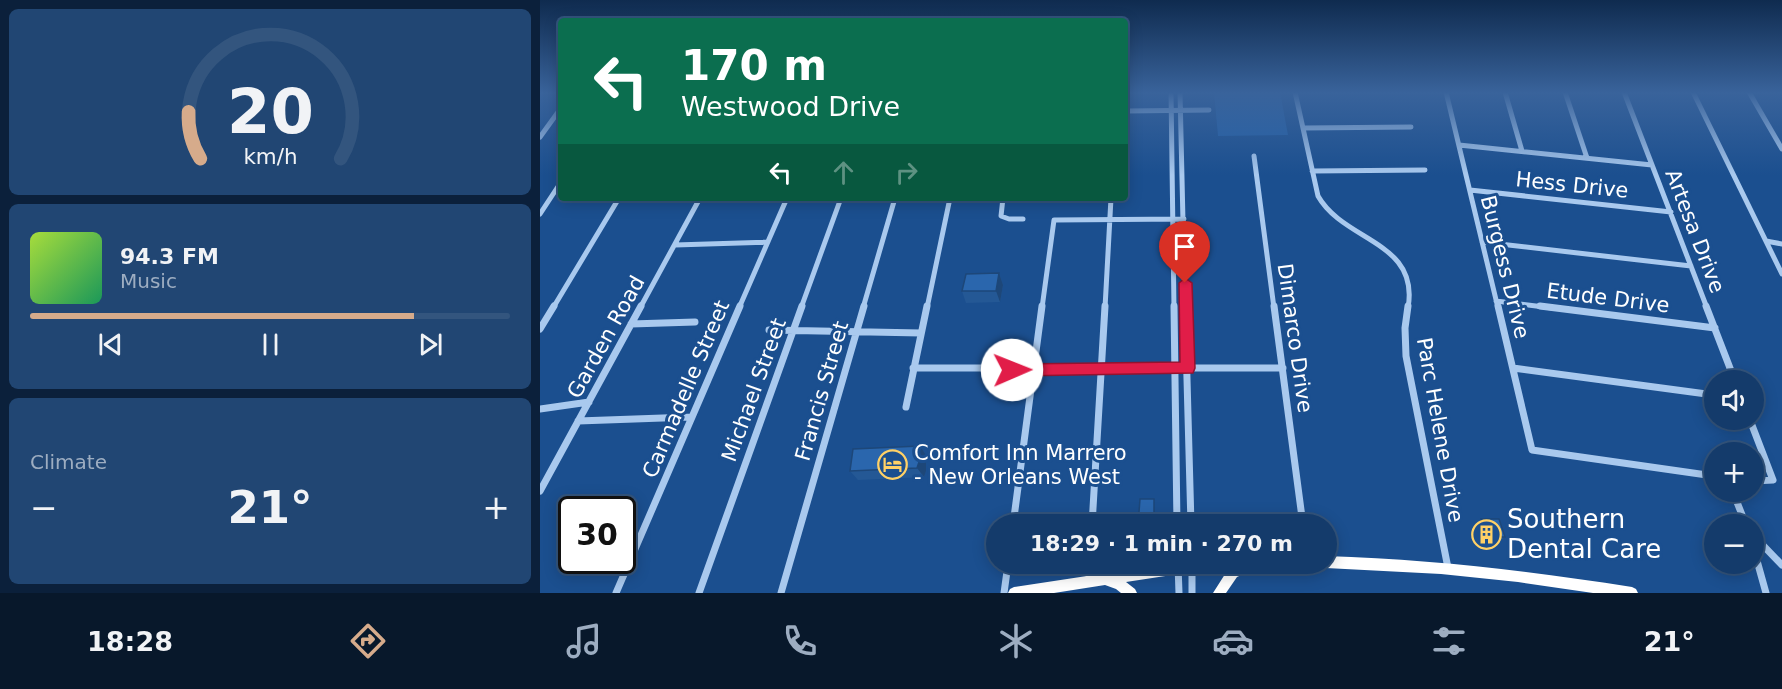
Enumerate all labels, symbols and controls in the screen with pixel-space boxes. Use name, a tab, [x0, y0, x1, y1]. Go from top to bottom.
text: 170 m	[681, 41, 827, 90]
icon: left	[582, 42, 660, 120]
text: 20	[227, 75, 313, 148]
text: Westwood Drive	[681, 91, 900, 122]
text: km/h	[243, 144, 297, 169]
icon: left	[764, 156, 797, 189]
icon: ahead	[827, 156, 860, 189]
icon: right	[890, 156, 923, 189]
street label: Artesa Drive	[1660, 166, 1730, 296]
street label: Hess Drive	[1514, 167, 1630, 203]
street label: Burgess Drive	[1476, 193, 1534, 341]
pin	[1159, 221, 1210, 283]
icon: arrive	[1168, 230, 1201, 263]
text: 94.3 FM	[120, 244, 219, 269]
street label: Dimarco Drive	[1273, 262, 1317, 414]
text: Music	[120, 269, 177, 293]
street label: Garden Road	[562, 272, 650, 402]
street label: Etude Drive	[1545, 279, 1671, 317]
street label: Carmadelle Street	[638, 297, 734, 481]
street label: Michael Street	[717, 315, 791, 465]
street label: Francis Street	[791, 318, 853, 464]
icon: previous	[94, 328, 127, 361]
icon: pause	[254, 328, 287, 361]
icon: next	[414, 328, 447, 361]
street label: Parc Helene Drive	[1412, 336, 1468, 524]
position arrow	[980, 338, 1044, 402]
map controls	[1704, 370, 1764, 574]
button: sound	[1704, 370, 1764, 430]
place label: Comfort Inn Marrero - New Orleans West	[914, 441, 1127, 489]
button: +	[1704, 442, 1764, 502]
hotel icon: Comfort Inn Marrero - New Orleans West	[877, 449, 909, 481]
text: Climate	[30, 450, 107, 474]
text: 21°	[227, 481, 313, 534]
text: −	[30, 488, 58, 527]
text: +	[482, 488, 510, 527]
speed limit sign: 30	[558, 496, 636, 574]
place label: Southern Dental Care	[1507, 504, 1661, 564]
button: −	[1704, 514, 1764, 574]
building icon: Southern Dental Care	[1470, 518, 1502, 550]
text: 18:29 · 1 min · 270 m	[1030, 531, 1293, 556]
icon: directions	[347, 620, 389, 662]
icon: music	[563, 620, 605, 662]
icon: phone	[779, 620, 821, 662]
icon: climate	[995, 620, 1037, 662]
icon: car	[1212, 620, 1254, 662]
icon: filters	[1428, 620, 1470, 662]
text: 18:28	[87, 626, 173, 657]
text: 21°	[1644, 626, 1695, 657]

